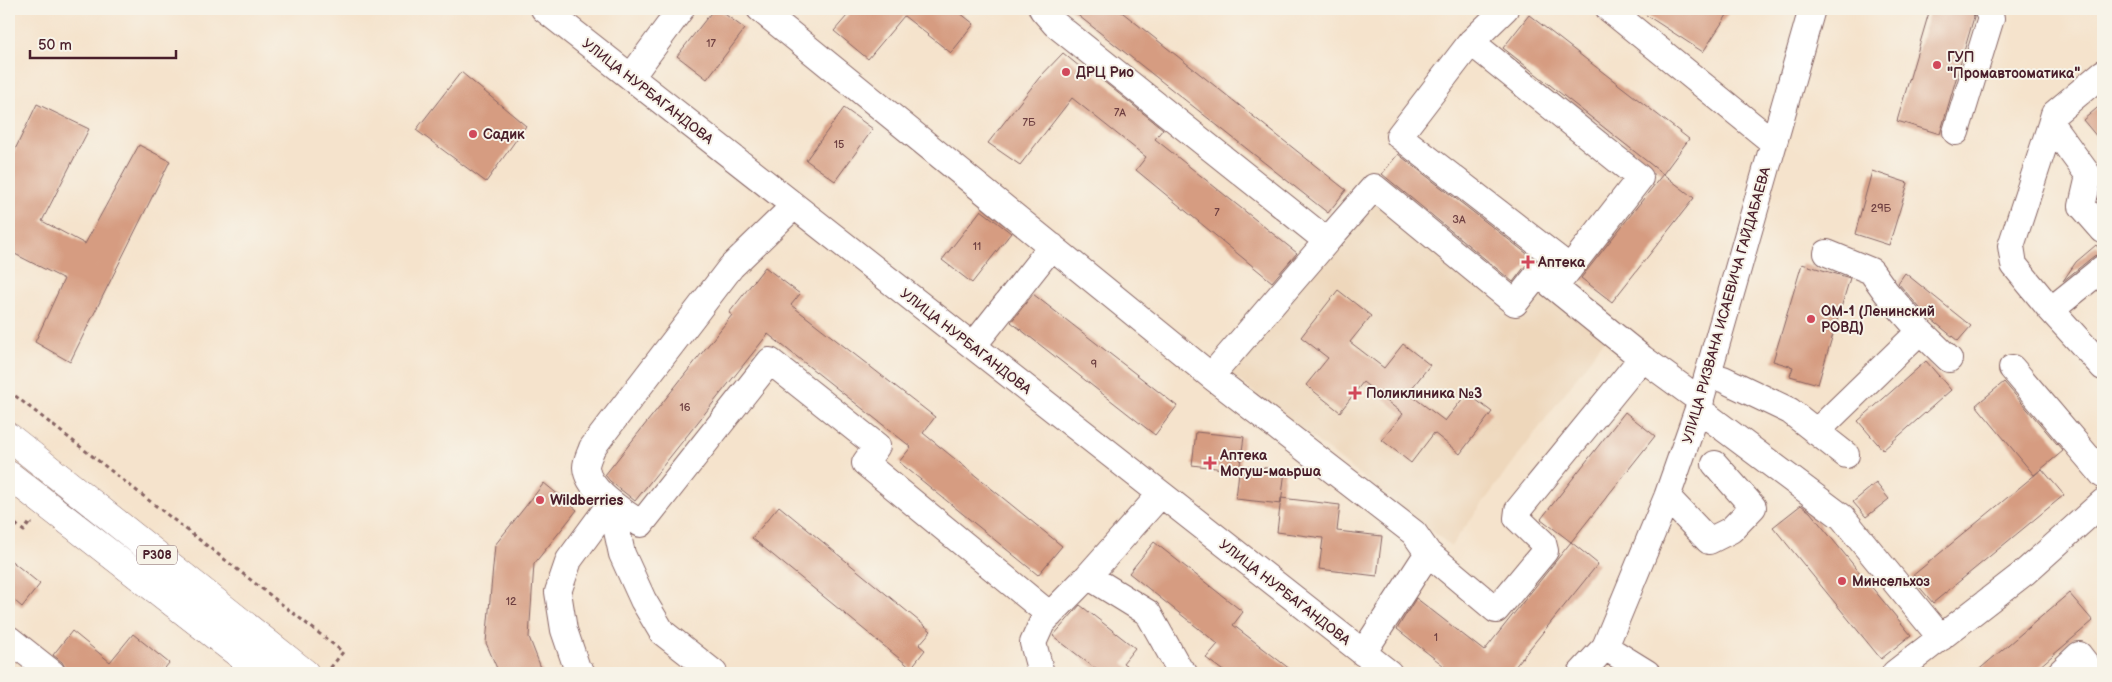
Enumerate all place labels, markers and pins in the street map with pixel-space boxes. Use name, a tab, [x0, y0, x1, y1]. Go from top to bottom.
place label: ГУП "Промавтооматика"	[1947, 49, 2080, 82]
marker: ГУП "Промавтооматика"	[1931, 59, 1943, 71]
place label: ДРЦ Рио	[1076, 64, 1134, 81]
marker: ДРЦ Рио	[1060, 66, 1072, 78]
place label: Садик	[483, 126, 525, 143]
marker: Садик	[467, 128, 479, 140]
place label: Аптека	[1537, 254, 1586, 271]
marker: Аптека	[1522, 256, 1534, 268]
place label: ОМ-1 (Ленинский РОВД)	[1821, 303, 1935, 336]
marker: ОМ-1 (Ленинский РОВД)	[1805, 313, 1817, 325]
place label: Поликлиника №3	[1366, 385, 1482, 402]
marker: Поликлиника №3	[1348, 386, 1362, 400]
place label: Аптека Могуш-маьрша	[1219, 447, 1322, 480]
marker: Аптека Могуш-маьрша	[1204, 457, 1216, 469]
place label: Wildberries	[550, 492, 623, 509]
marker: Wildberries	[534, 494, 546, 506]
place label: Минсельхоз	[1852, 573, 1930, 590]
marker: Минсельхоз	[1836, 575, 1848, 587]

